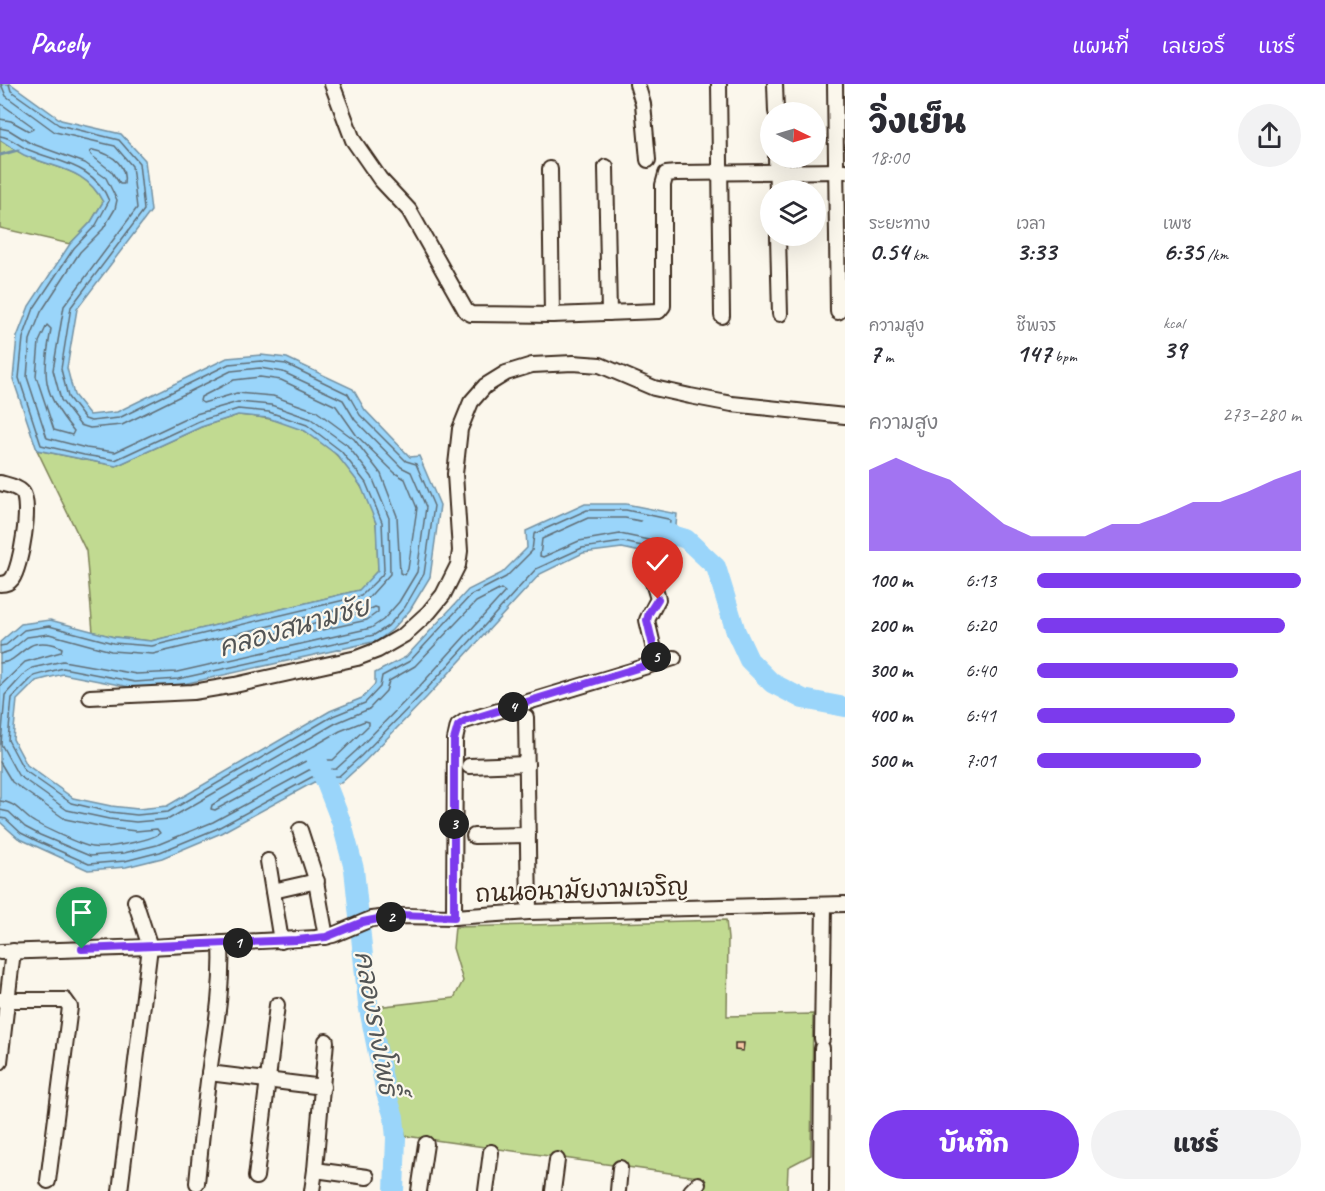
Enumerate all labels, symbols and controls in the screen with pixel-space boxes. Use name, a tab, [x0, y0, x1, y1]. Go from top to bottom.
text: Pacely	[30, 25, 89, 60]
text: แผนที่	[1072, 33, 1129, 59]
text: เลเยอร์	[1162, 33, 1225, 59]
text: แชร์	[1258, 33, 1295, 59]
text: วิ่งเย็น	[869, 101, 966, 143]
north arrow	[760, 102, 826, 168]
map controls	[760, 102, 826, 246]
button: share	[1238, 104, 1301, 167]
text: 18:00	[869, 145, 909, 170]
button: layers	[760, 180, 826, 246]
text: ระยะทาง	[869, 214, 930, 234]
text: เวลา	[1016, 214, 1046, 234]
text: เพซ	[1163, 214, 1192, 234]
text: 0.54	[869, 235, 909, 268]
text: 3:33	[1016, 235, 1056, 268]
text: 6:35	[1163, 235, 1203, 268]
text: km	[909, 245, 928, 265]
text: /km	[1203, 245, 1228, 265]
text: kcal	[1163, 313, 1184, 333]
text: ความสูง	[869, 316, 924, 336]
text: ชีพจร	[1016, 316, 1056, 336]
text: 39	[1163, 333, 1186, 366]
text: 7	[869, 337, 881, 370]
text: 147	[1016, 337, 1051, 370]
text: m	[881, 347, 893, 367]
text: bpm	[1051, 347, 1077, 367]
text: 273–280 m	[1222, 402, 1301, 427]
text: ความสูง	[869, 410, 938, 435]
pin	[632, 537, 683, 599]
icon: check	[641, 546, 674, 579]
text: 100 m	[869, 568, 912, 593]
text: 6:13	[965, 568, 996, 593]
water label: คลองสนามชัย	[215, 589, 376, 664]
text: 200 m	[869, 613, 912, 638]
text: 6:20	[965, 613, 996, 638]
pin: 5	[641, 642, 671, 672]
text: 5	[653, 647, 659, 667]
text: 300 m	[869, 658, 912, 683]
text: 6:40	[965, 658, 996, 683]
pin: 4	[498, 692, 528, 722]
text: 4	[509, 697, 517, 717]
text: 400 m	[869, 703, 912, 728]
text: 6:41	[965, 703, 996, 728]
text: 500 m	[869, 748, 912, 773]
text: 7:01	[965, 748, 996, 773]
pin: 3	[439, 809, 469, 839]
text: 3	[450, 814, 458, 834]
street label: ถนนอนามัยงามเจริญ	[475, 871, 689, 909]
pin	[56, 887, 107, 949]
icon: arrive	[65, 896, 98, 929]
pin: 2	[376, 902, 406, 932]
text: 2	[387, 907, 395, 927]
pin: 1	[223, 928, 253, 958]
text: 1	[234, 933, 242, 953]
water label: คลองรางโพธิ์	[347, 947, 413, 1105]
button: บันทึก	[869, 1110, 1079, 1179]
button: แชร์	[1091, 1110, 1301, 1179]

